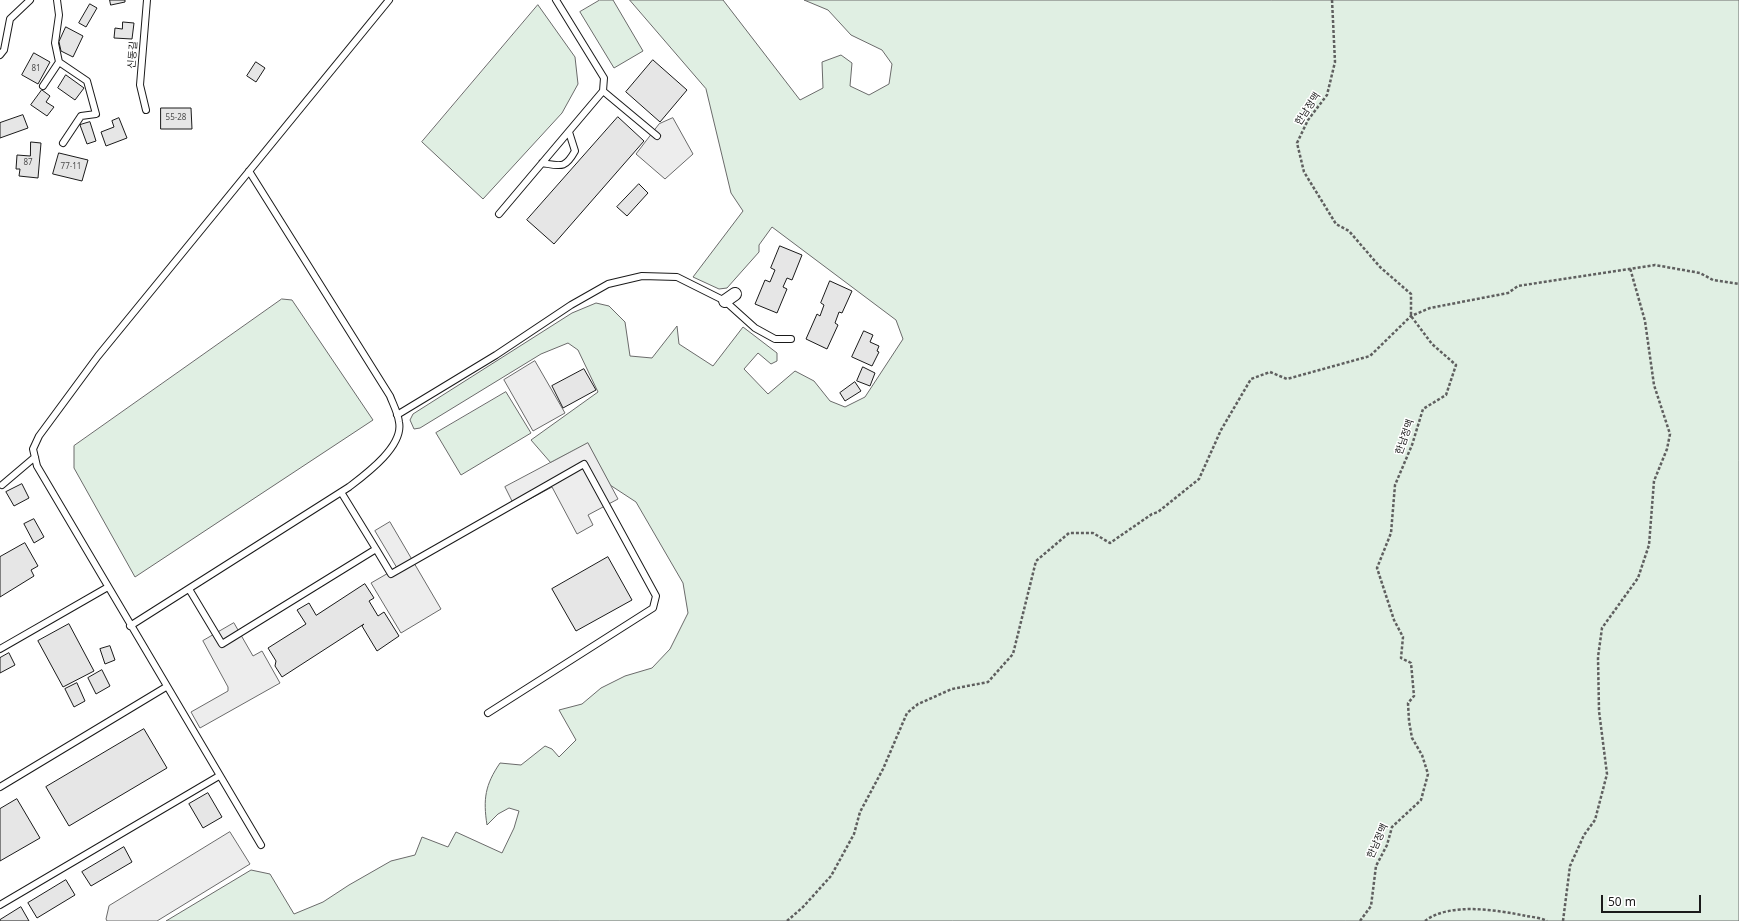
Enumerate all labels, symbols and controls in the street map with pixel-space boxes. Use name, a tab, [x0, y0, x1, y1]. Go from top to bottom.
street label: 신동길	[126, 41, 140, 69]
house number: 81	[31, 64, 41, 74]
street label: 한남정맥	[1293, 90, 1323, 128]
house number: 55-28	[166, 113, 186, 123]
house number: 87	[23, 158, 33, 168]
house number: 77-11	[61, 162, 81, 172]
street label: 한남정맥	[1393, 418, 1417, 456]
street label: 한남정맥	[1365, 822, 1391, 860]
scale bar	[1603, 887, 1703, 913]
text: 50 m	[1608, 893, 1636, 910]

